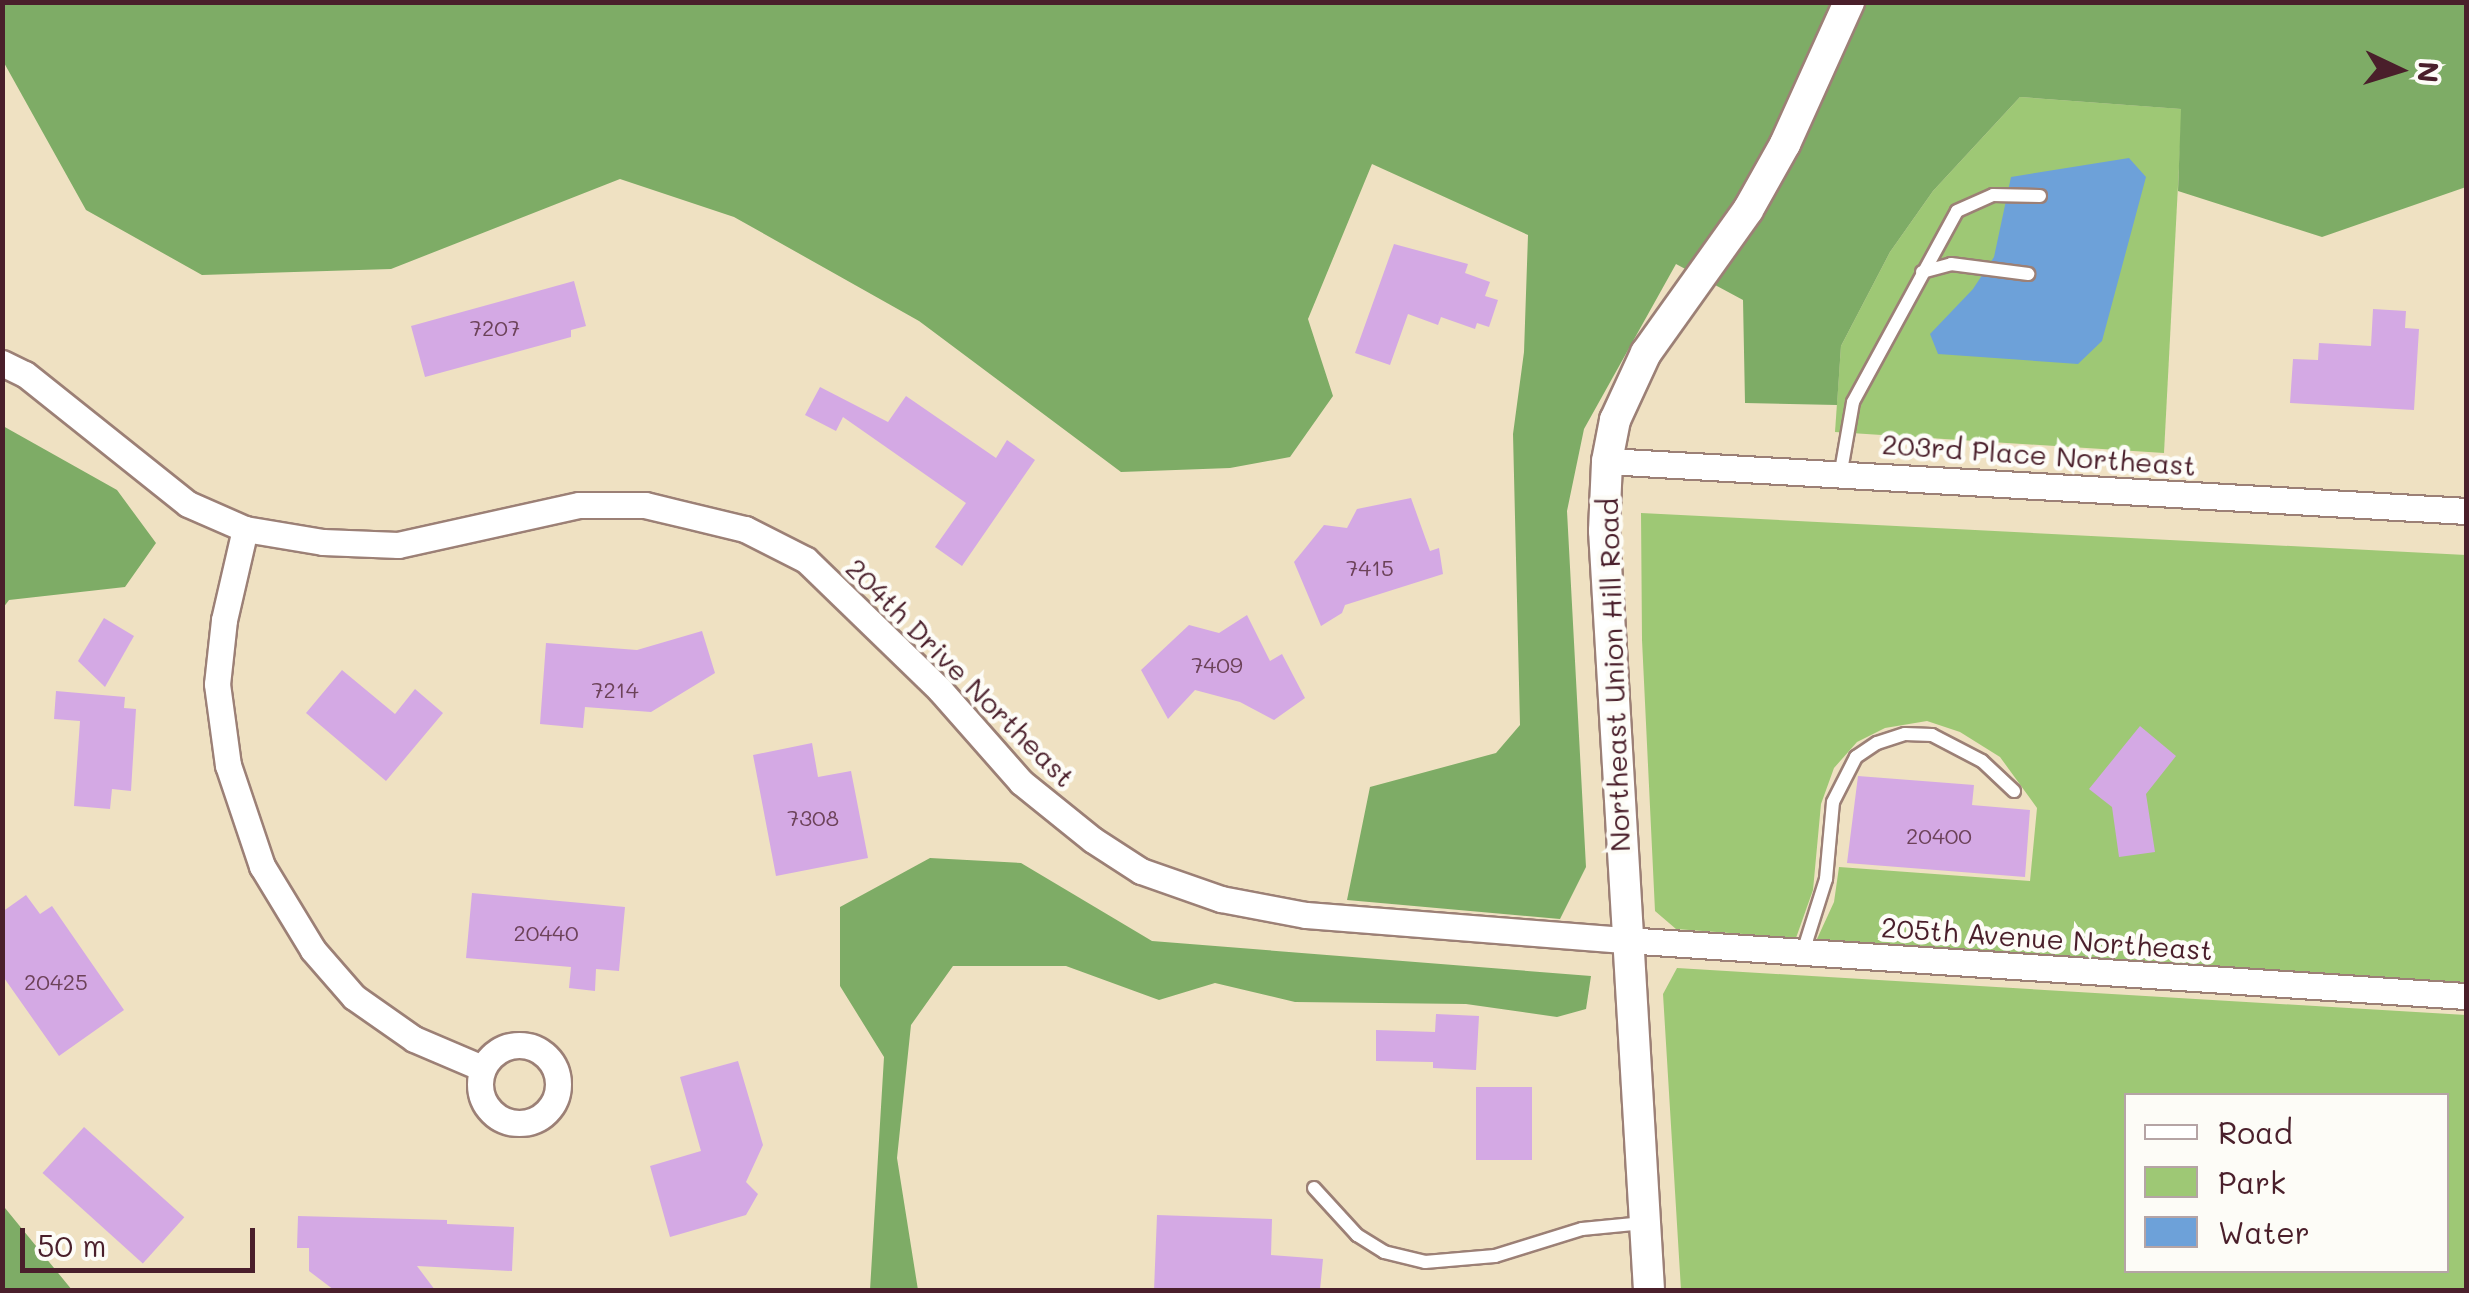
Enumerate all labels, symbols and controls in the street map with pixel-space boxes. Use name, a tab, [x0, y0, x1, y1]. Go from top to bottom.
north arrow	[2349, 20, 2449, 120]
text: N	[2410, 60, 2448, 84]
house number: 7207	[470, 315, 520, 341]
street label: 203rd Place Northeast	[1881, 426, 2197, 482]
street label: Northeast Union Hill Road	[1590, 497, 1636, 853]
street label: 204th Drive Northeast	[840, 551, 1082, 793]
house number: 7415	[1346, 555, 1394, 581]
house number: 7409	[1191, 652, 1243, 678]
house number: 7214	[591, 677, 639, 703]
house number: 7308	[787, 805, 839, 831]
house number: 20400	[1906, 823, 1972, 849]
street label: 205th Avenue Northeast	[1880, 910, 2214, 966]
house number: 20440	[513, 920, 579, 946]
house number: 20425	[24, 969, 88, 995]
legend	[2124, 1093, 2449, 1273]
text: Road	[2218, 1112, 2293, 1152]
text: Park	[2218, 1162, 2286, 1202]
scale bar	[25, 1208, 260, 1270]
text: Water	[2218, 1212, 2310, 1252]
text: 50 m	[37, 1225, 107, 1265]

